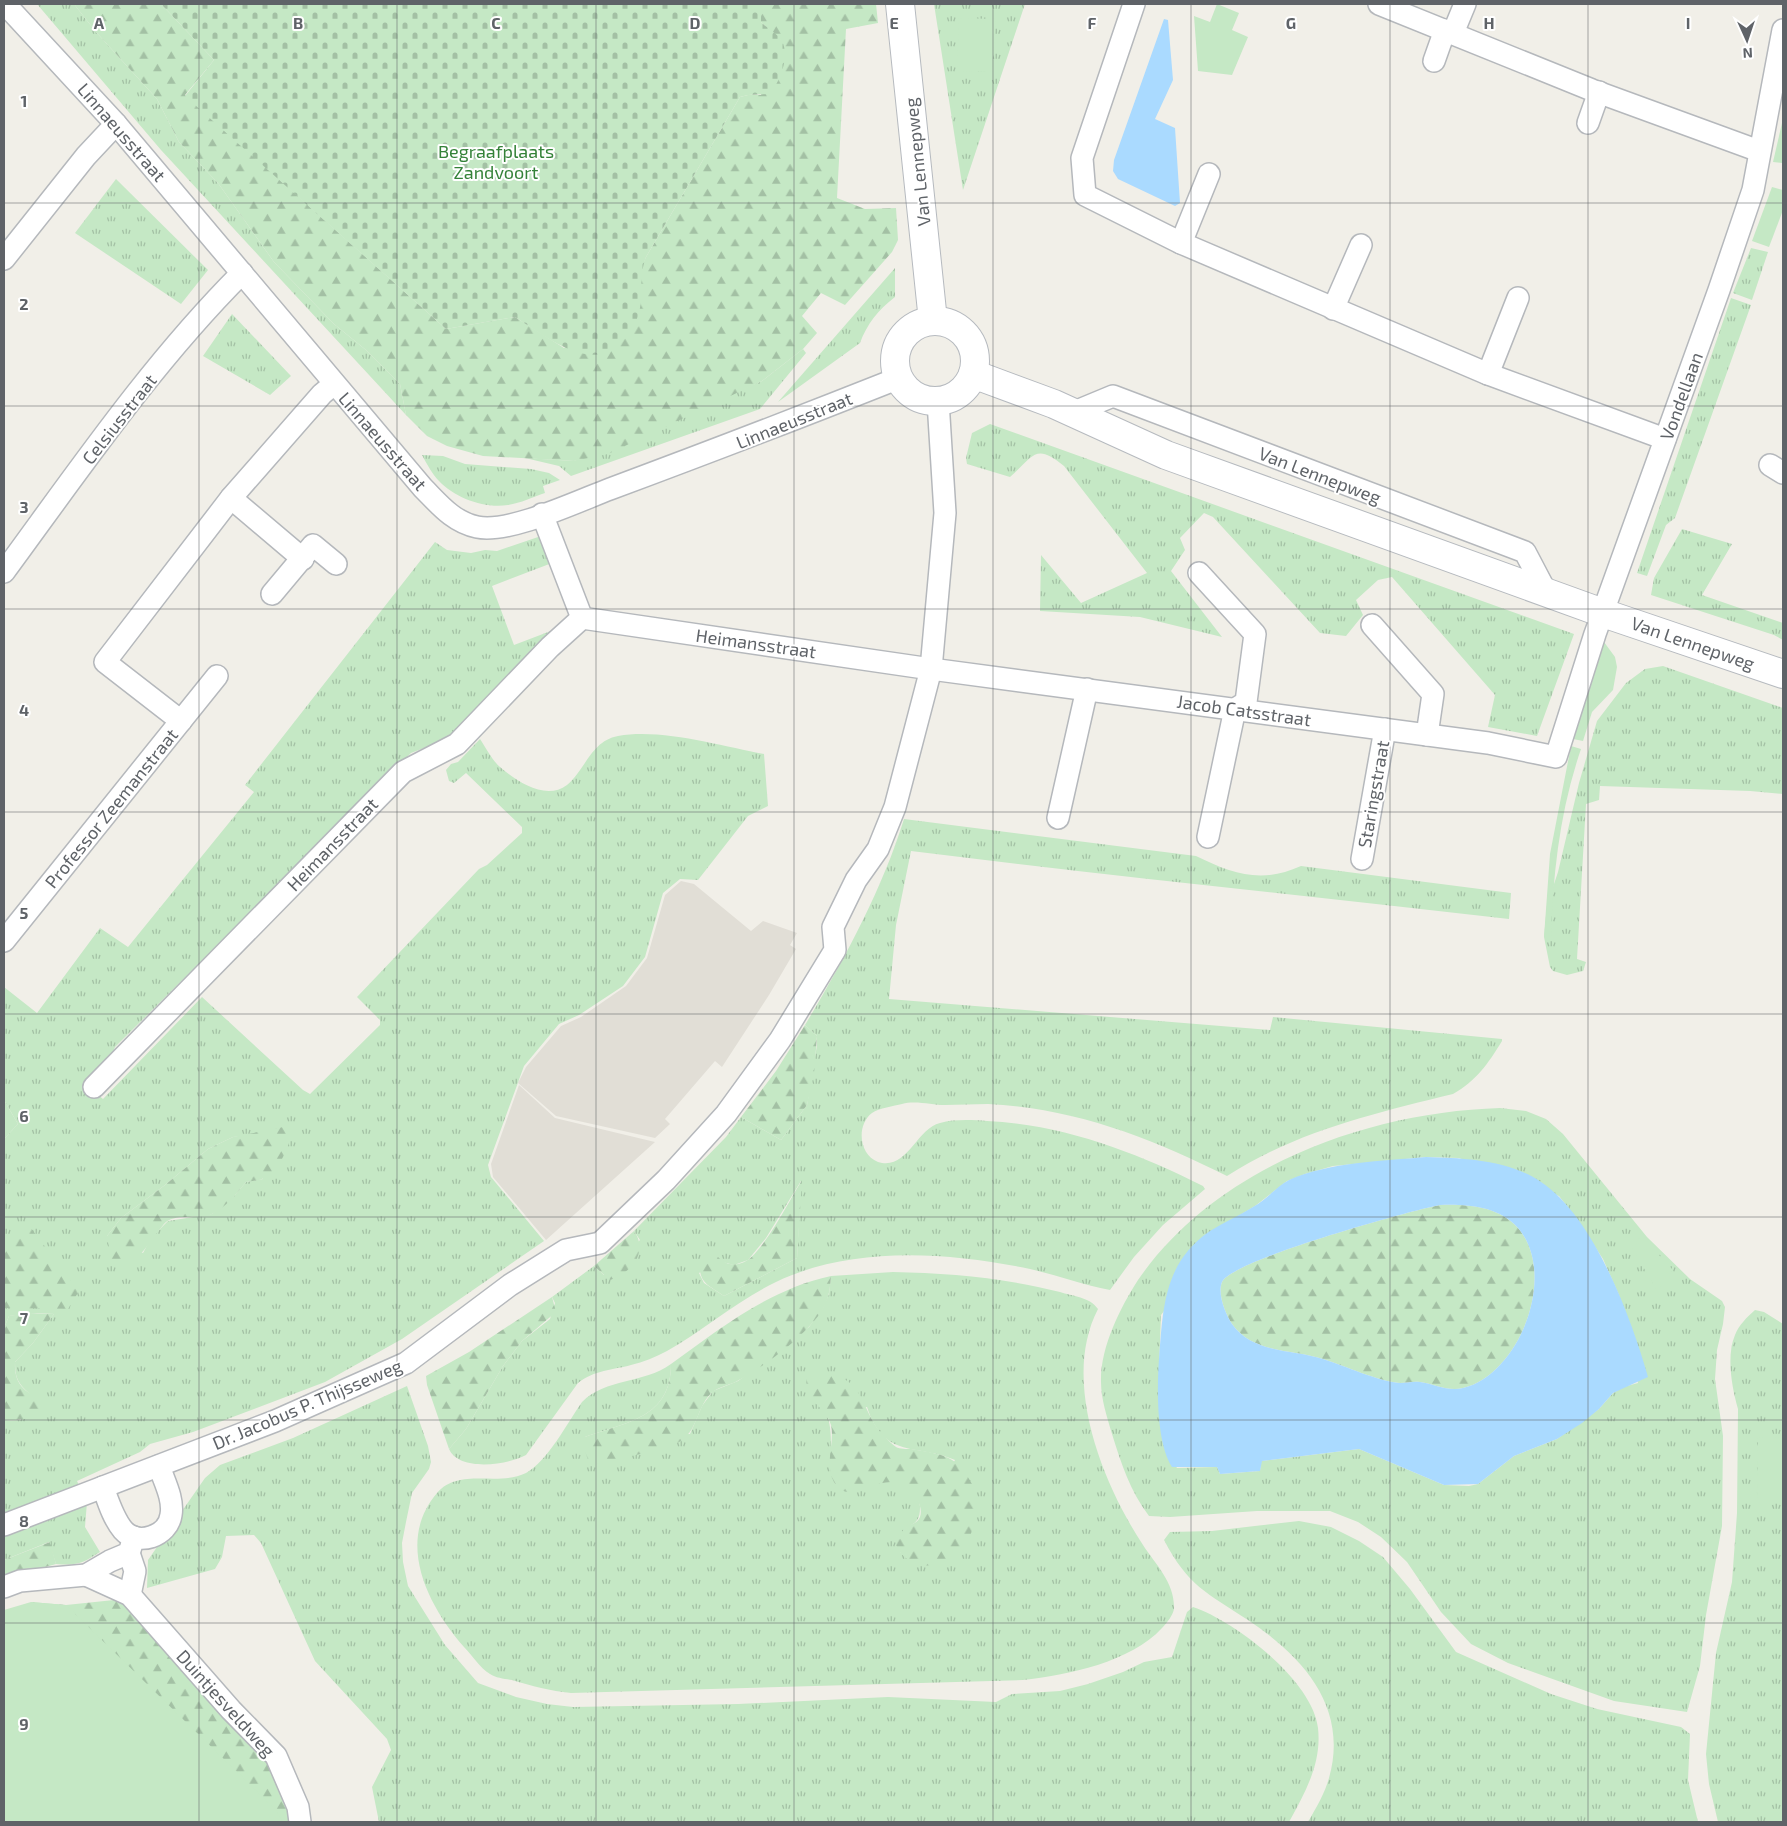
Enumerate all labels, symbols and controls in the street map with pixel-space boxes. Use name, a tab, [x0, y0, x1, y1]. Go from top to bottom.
text: A	[94, 13, 105, 32]
text: B	[293, 13, 303, 32]
text: C	[491, 13, 501, 32]
text: D	[690, 13, 701, 32]
text: E	[889, 13, 899, 32]
text: F	[1088, 13, 1097, 32]
text: G	[1286, 13, 1296, 32]
text: H	[1483, 13, 1495, 32]
text: I	[1686, 13, 1690, 32]
north arrow	[1722, 15, 1772, 65]
text: N	[1742, 45, 1753, 62]
street label: Linnaeusstraat	[73, 78, 171, 186]
text: 1	[21, 91, 27, 110]
street label: Van Lennepweg	[899, 97, 935, 227]
park label: Begraafplaats Zandvoort	[438, 140, 554, 183]
text: 2	[19, 294, 29, 313]
street label: Vondellaan	[1655, 349, 1707, 443]
street label: Celsiusstraat	[77, 370, 161, 468]
street label: Linnaeusstraat	[334, 387, 432, 495]
street label: Linnaeusstraat	[733, 387, 855, 453]
street label: Van Lennepweg	[1256, 442, 1384, 508]
text: 3	[19, 497, 29, 516]
street label: Van Lennepweg	[1628, 612, 1758, 674]
street label: Heimansstraat	[694, 624, 818, 662]
street label: Jacob Catsstraat	[1176, 690, 1313, 730]
text: 4	[19, 700, 29, 719]
street label: Professor Zeemanstraat	[40, 724, 182, 892]
street label: Staringstraat	[1353, 738, 1393, 849]
street label: Heimansstraat	[282, 793, 382, 895]
text: 5	[20, 903, 29, 922]
text: 6	[19, 1106, 29, 1125]
text: 7	[20, 1308, 29, 1327]
street label: Dr. Jacobus P. Thijsseweg	[209, 1354, 405, 1454]
text: 8	[19, 1511, 29, 1530]
street label: Duintjesveldweg	[172, 1645, 280, 1761]
text: 9	[19, 1714, 29, 1733]

